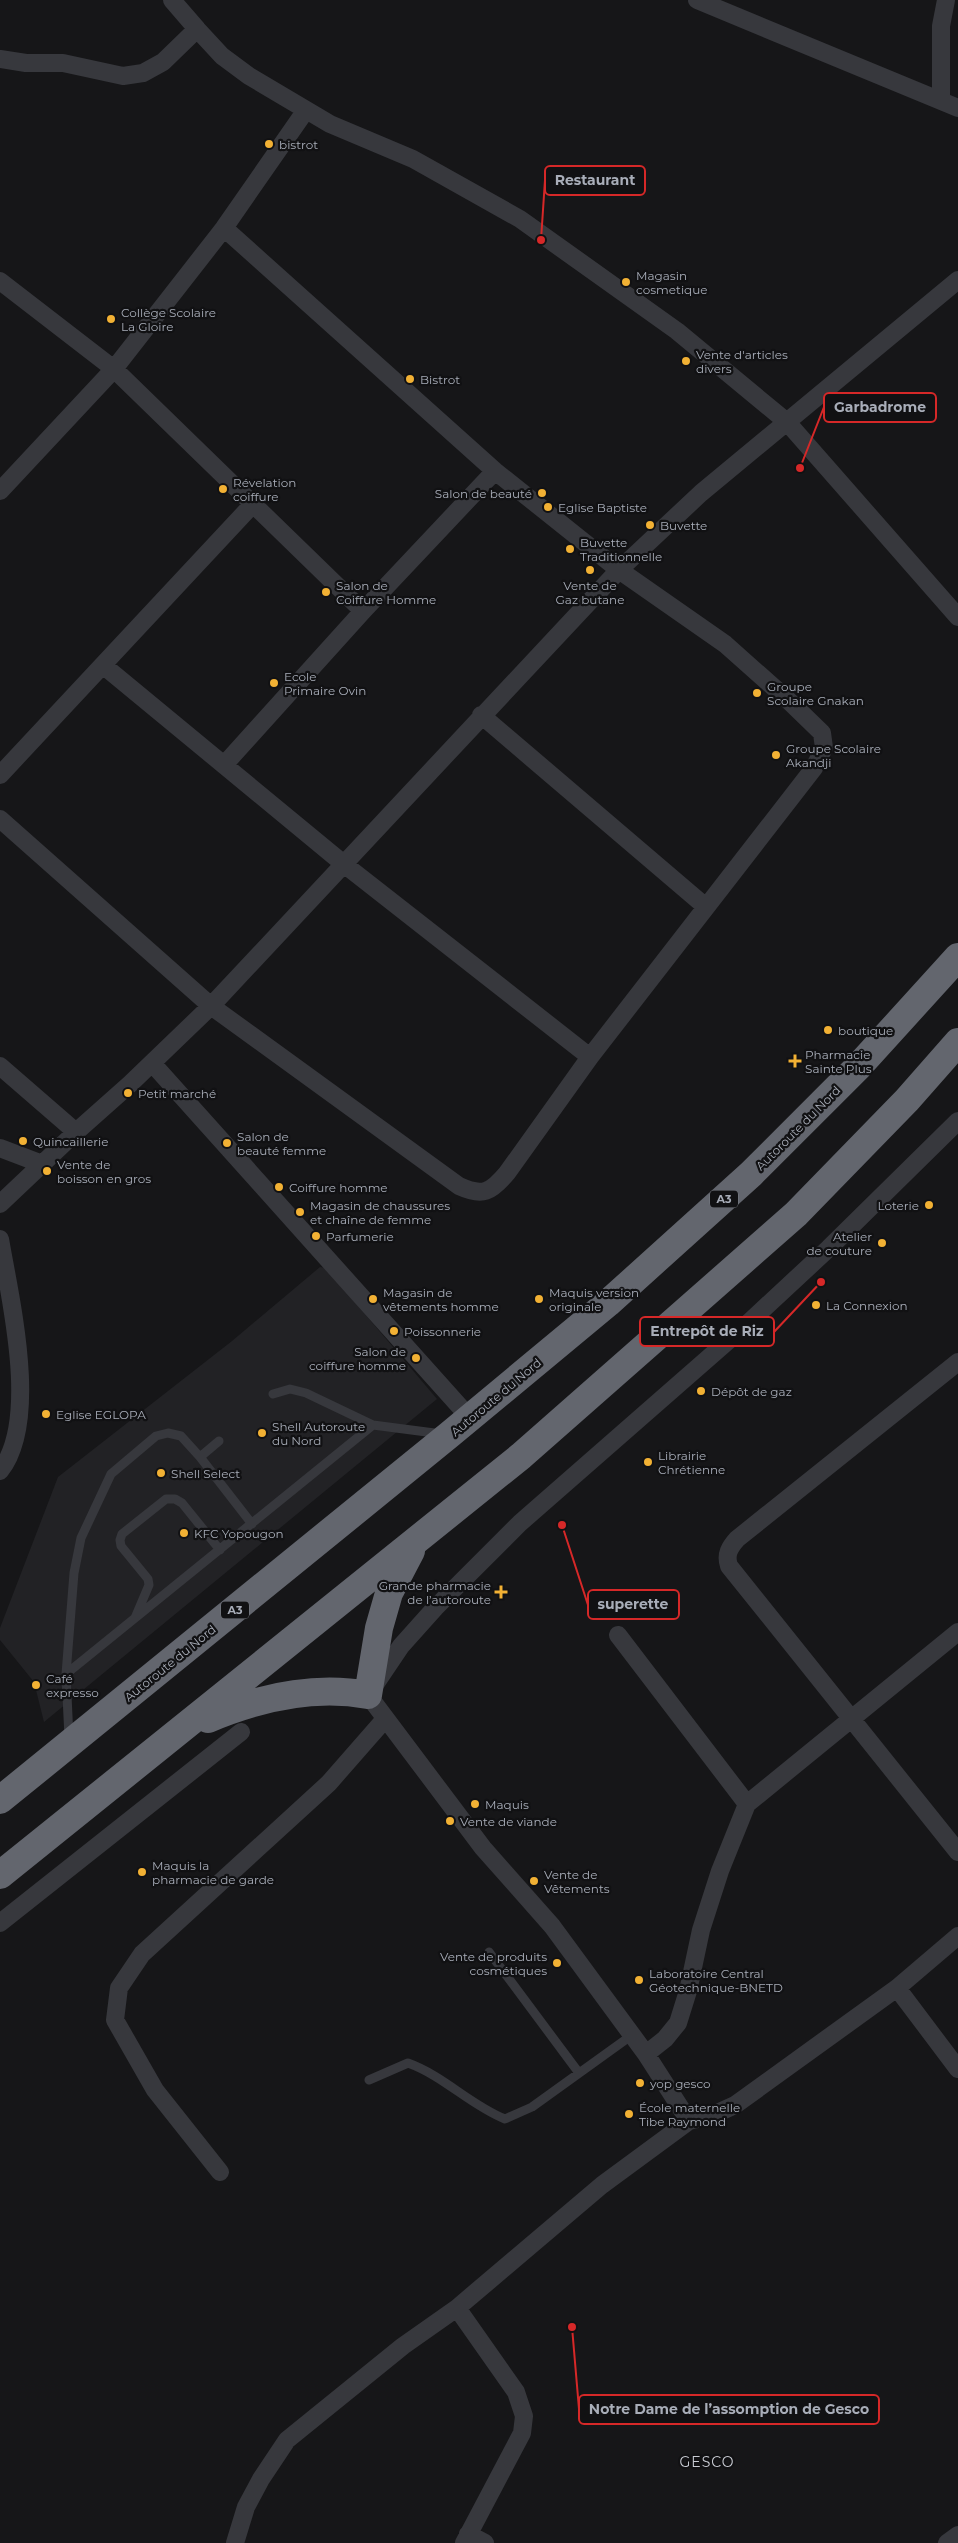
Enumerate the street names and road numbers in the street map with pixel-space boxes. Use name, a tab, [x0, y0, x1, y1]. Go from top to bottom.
street label: Autoroute du Nord	[753, 1083, 843, 1173]
road number: A3	[710, 1190, 738, 1208]
street label: Autoroute du Nord	[448, 1355, 544, 1439]
road number: A3	[221, 1602, 249, 1618]
street label: Autoroute du Nord	[121, 1621, 219, 1705]

